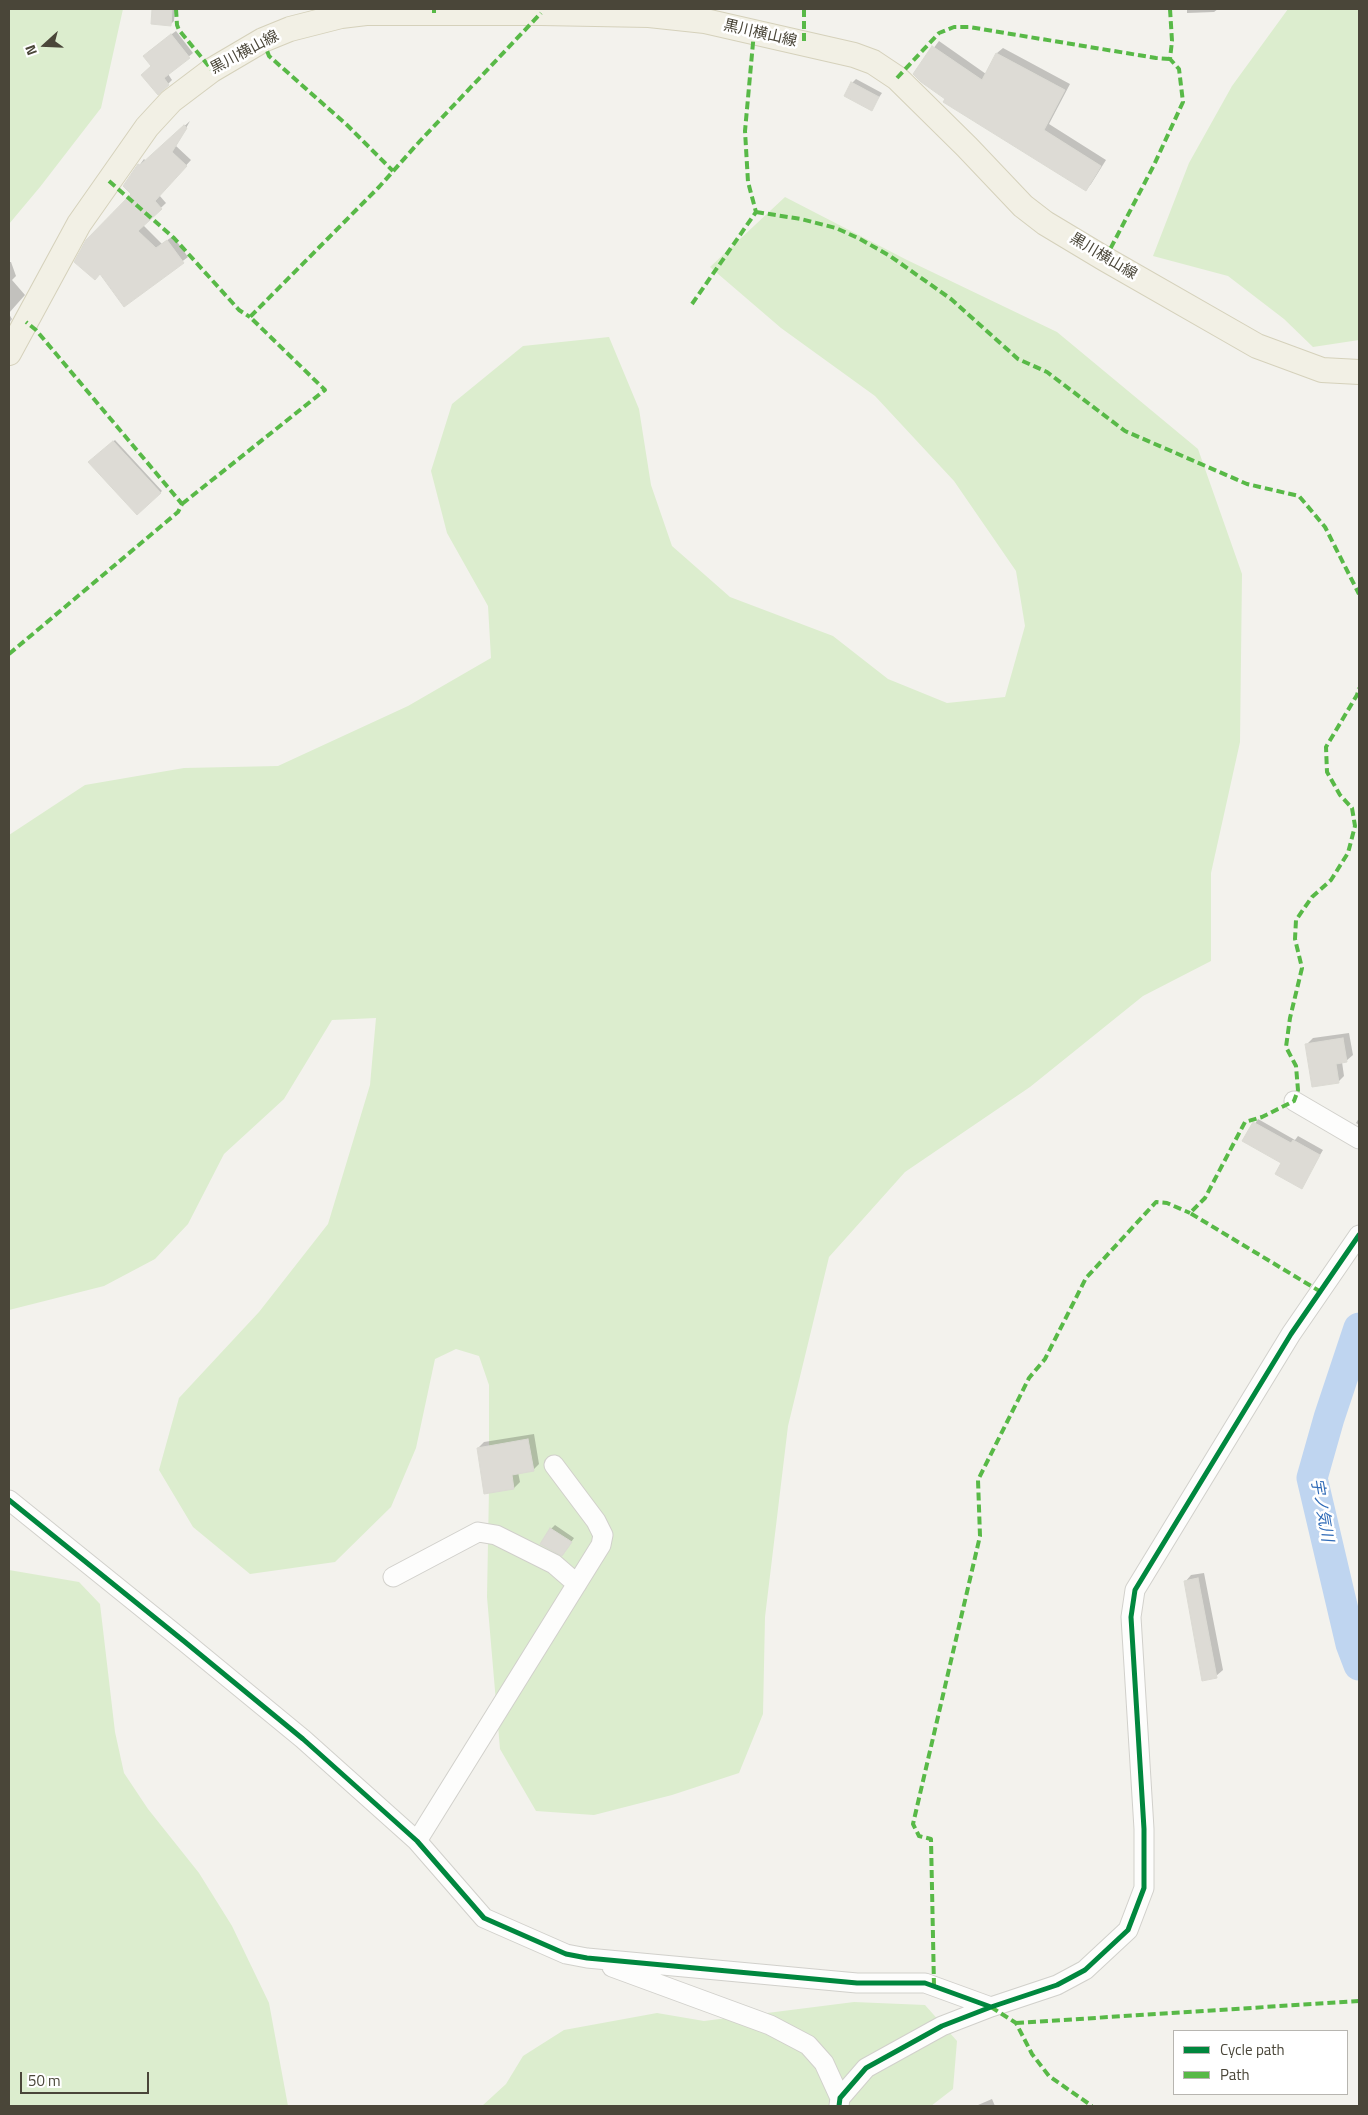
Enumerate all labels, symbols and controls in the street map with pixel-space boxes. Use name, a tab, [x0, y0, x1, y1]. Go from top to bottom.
street label: 黒川横山線	[721, 17, 799, 51]
north arrow	[20, 20, 70, 70]
street label: 黒川横山線	[208, 27, 282, 79]
text: N	[19, 42, 42, 58]
street label: 黒川横山線	[1066, 230, 1140, 284]
water label: 宇ノ気川	[1306, 1477, 1336, 1543]
legend	[1173, 2030, 1348, 2095]
text: Cycle path	[1220, 2038, 1285, 2061]
scale bar	[22, 2062, 151, 2094]
text: Path	[1220, 2063, 1250, 2086]
text: 50 m	[28, 2069, 61, 2092]

